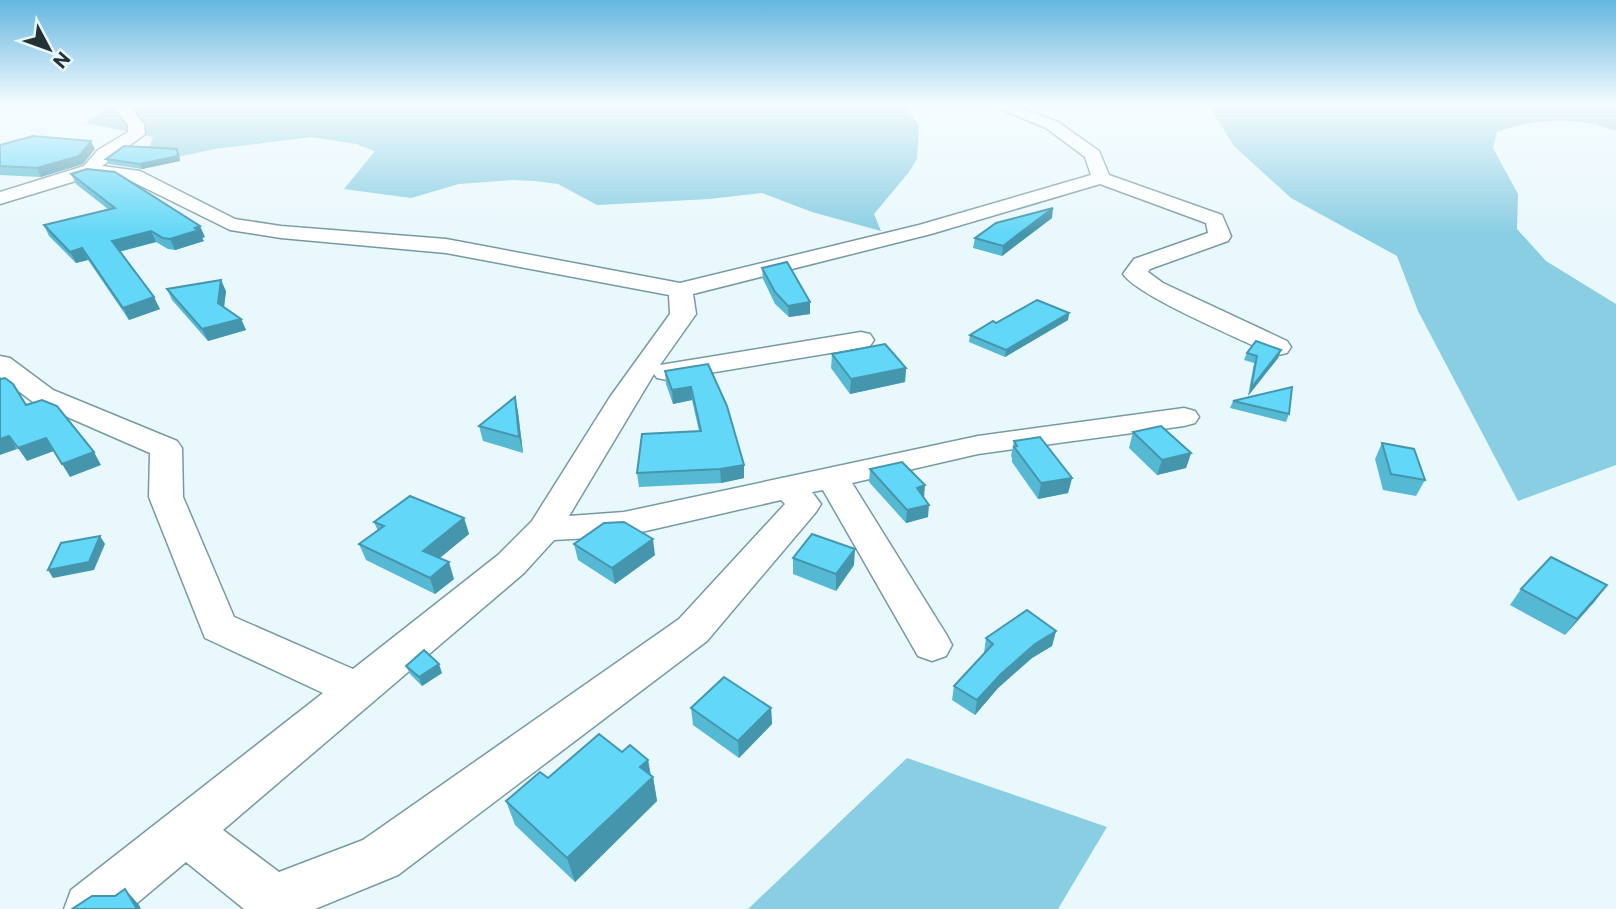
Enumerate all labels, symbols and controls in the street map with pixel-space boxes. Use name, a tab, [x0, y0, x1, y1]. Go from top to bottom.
north arrow	[14, 14, 84, 84]
text: N	[49, 48, 76, 73]

